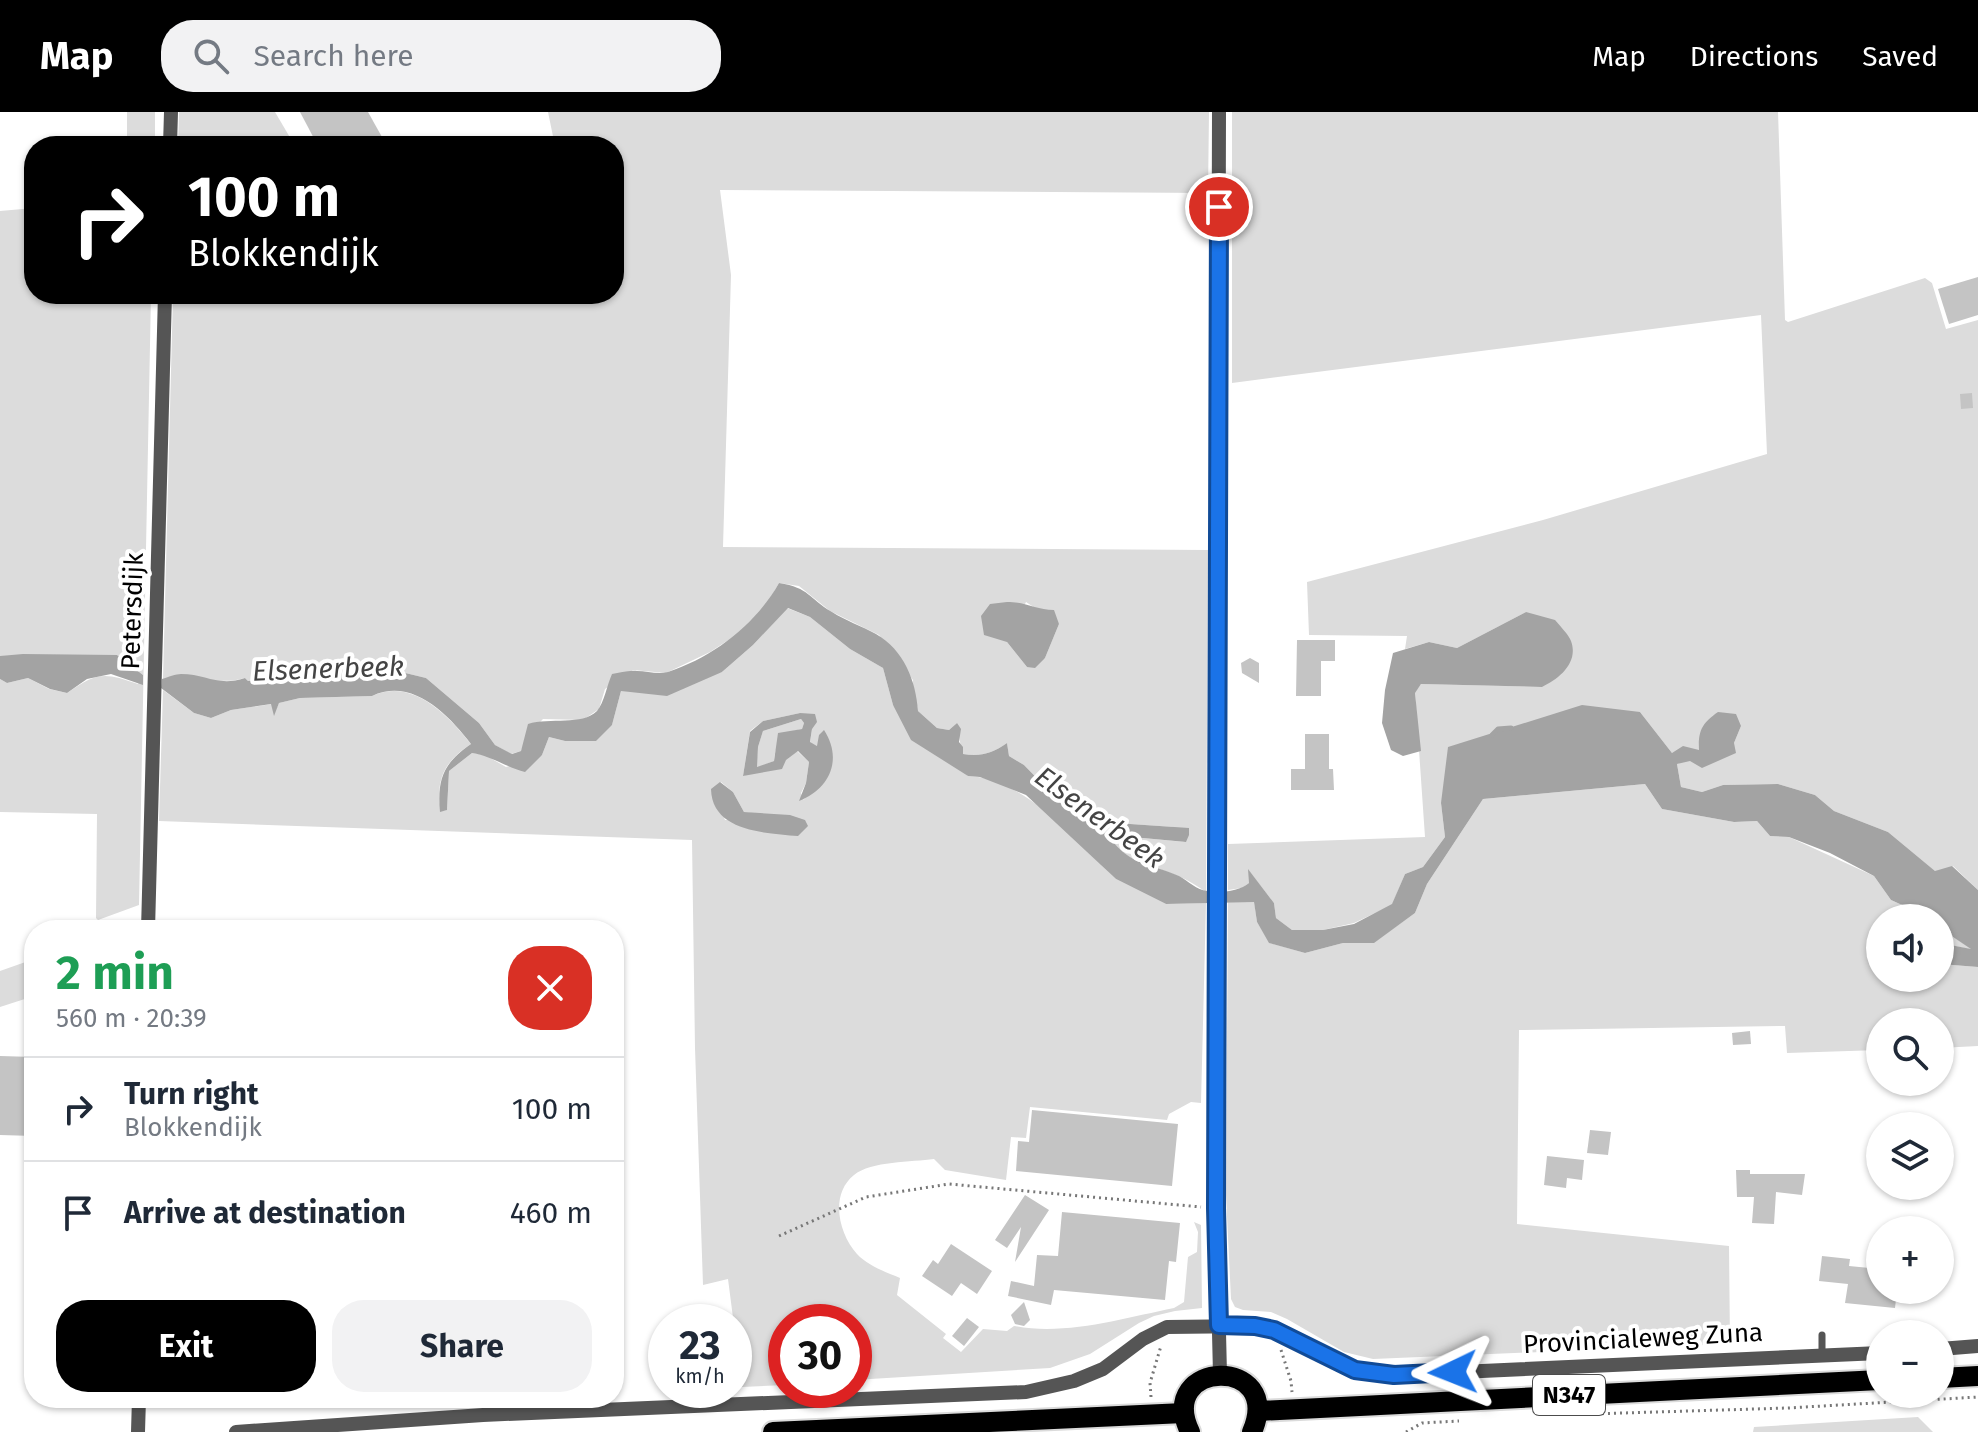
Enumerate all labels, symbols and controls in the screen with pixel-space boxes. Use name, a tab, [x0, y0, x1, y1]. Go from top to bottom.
search box	[161, 20, 721, 92]
text: Map	[40, 33, 113, 79]
icon: search	[189, 34, 233, 78]
text: Search here	[253, 38, 414, 74]
text: Map	[1592, 40, 1646, 73]
text: Directions	[1690, 40, 1818, 73]
text: Saved	[1862, 40, 1938, 73]
text: 100 m	[188, 164, 340, 231]
icon: right	[56, 168, 160, 272]
pin	[1185, 173, 1253, 241]
icon: arrive	[1197, 185, 1241, 229]
text: Blokkendijk	[188, 232, 379, 276]
street label: Petersdijk	[115, 551, 150, 670]
water label: Elsenerbeek	[252, 649, 404, 688]
water label: Elsenerbeek	[1029, 759, 1171, 875]
map controls	[1866, 904, 1954, 1408]
button: sound	[1866, 904, 1954, 992]
text: 2 min	[56, 944, 174, 1002]
button: close	[508, 946, 592, 1030]
text: 560 m · 20:39	[56, 1003, 207, 1034]
button: search	[1866, 1008, 1954, 1096]
text: Turn right	[124, 1076, 259, 1112]
icon: right	[56, 1087, 100, 1131]
text: 100 m	[512, 1091, 592, 1127]
text: Blokkendijk	[124, 1112, 262, 1143]
button: layers	[1866, 1112, 1954, 1200]
icon: arrive	[56, 1191, 100, 1235]
text: Arrive at destination	[124, 1195, 406, 1231]
text: 460 m	[510, 1195, 592, 1231]
button: +	[1866, 1216, 1954, 1304]
button: Exit	[56, 1300, 316, 1392]
button: Share	[332, 1300, 592, 1392]
speed limit sign: 30	[768, 1304, 872, 1408]
street label: Provincialeweg Zuna	[1522, 1317, 1764, 1360]
button: −	[1866, 1320, 1954, 1408]
text: 23	[679, 1322, 721, 1370]
position arrow	[1411, 1330, 1495, 1414]
text: km/h	[675, 1364, 725, 1388]
road number: N347	[1533, 1375, 1605, 1415]

